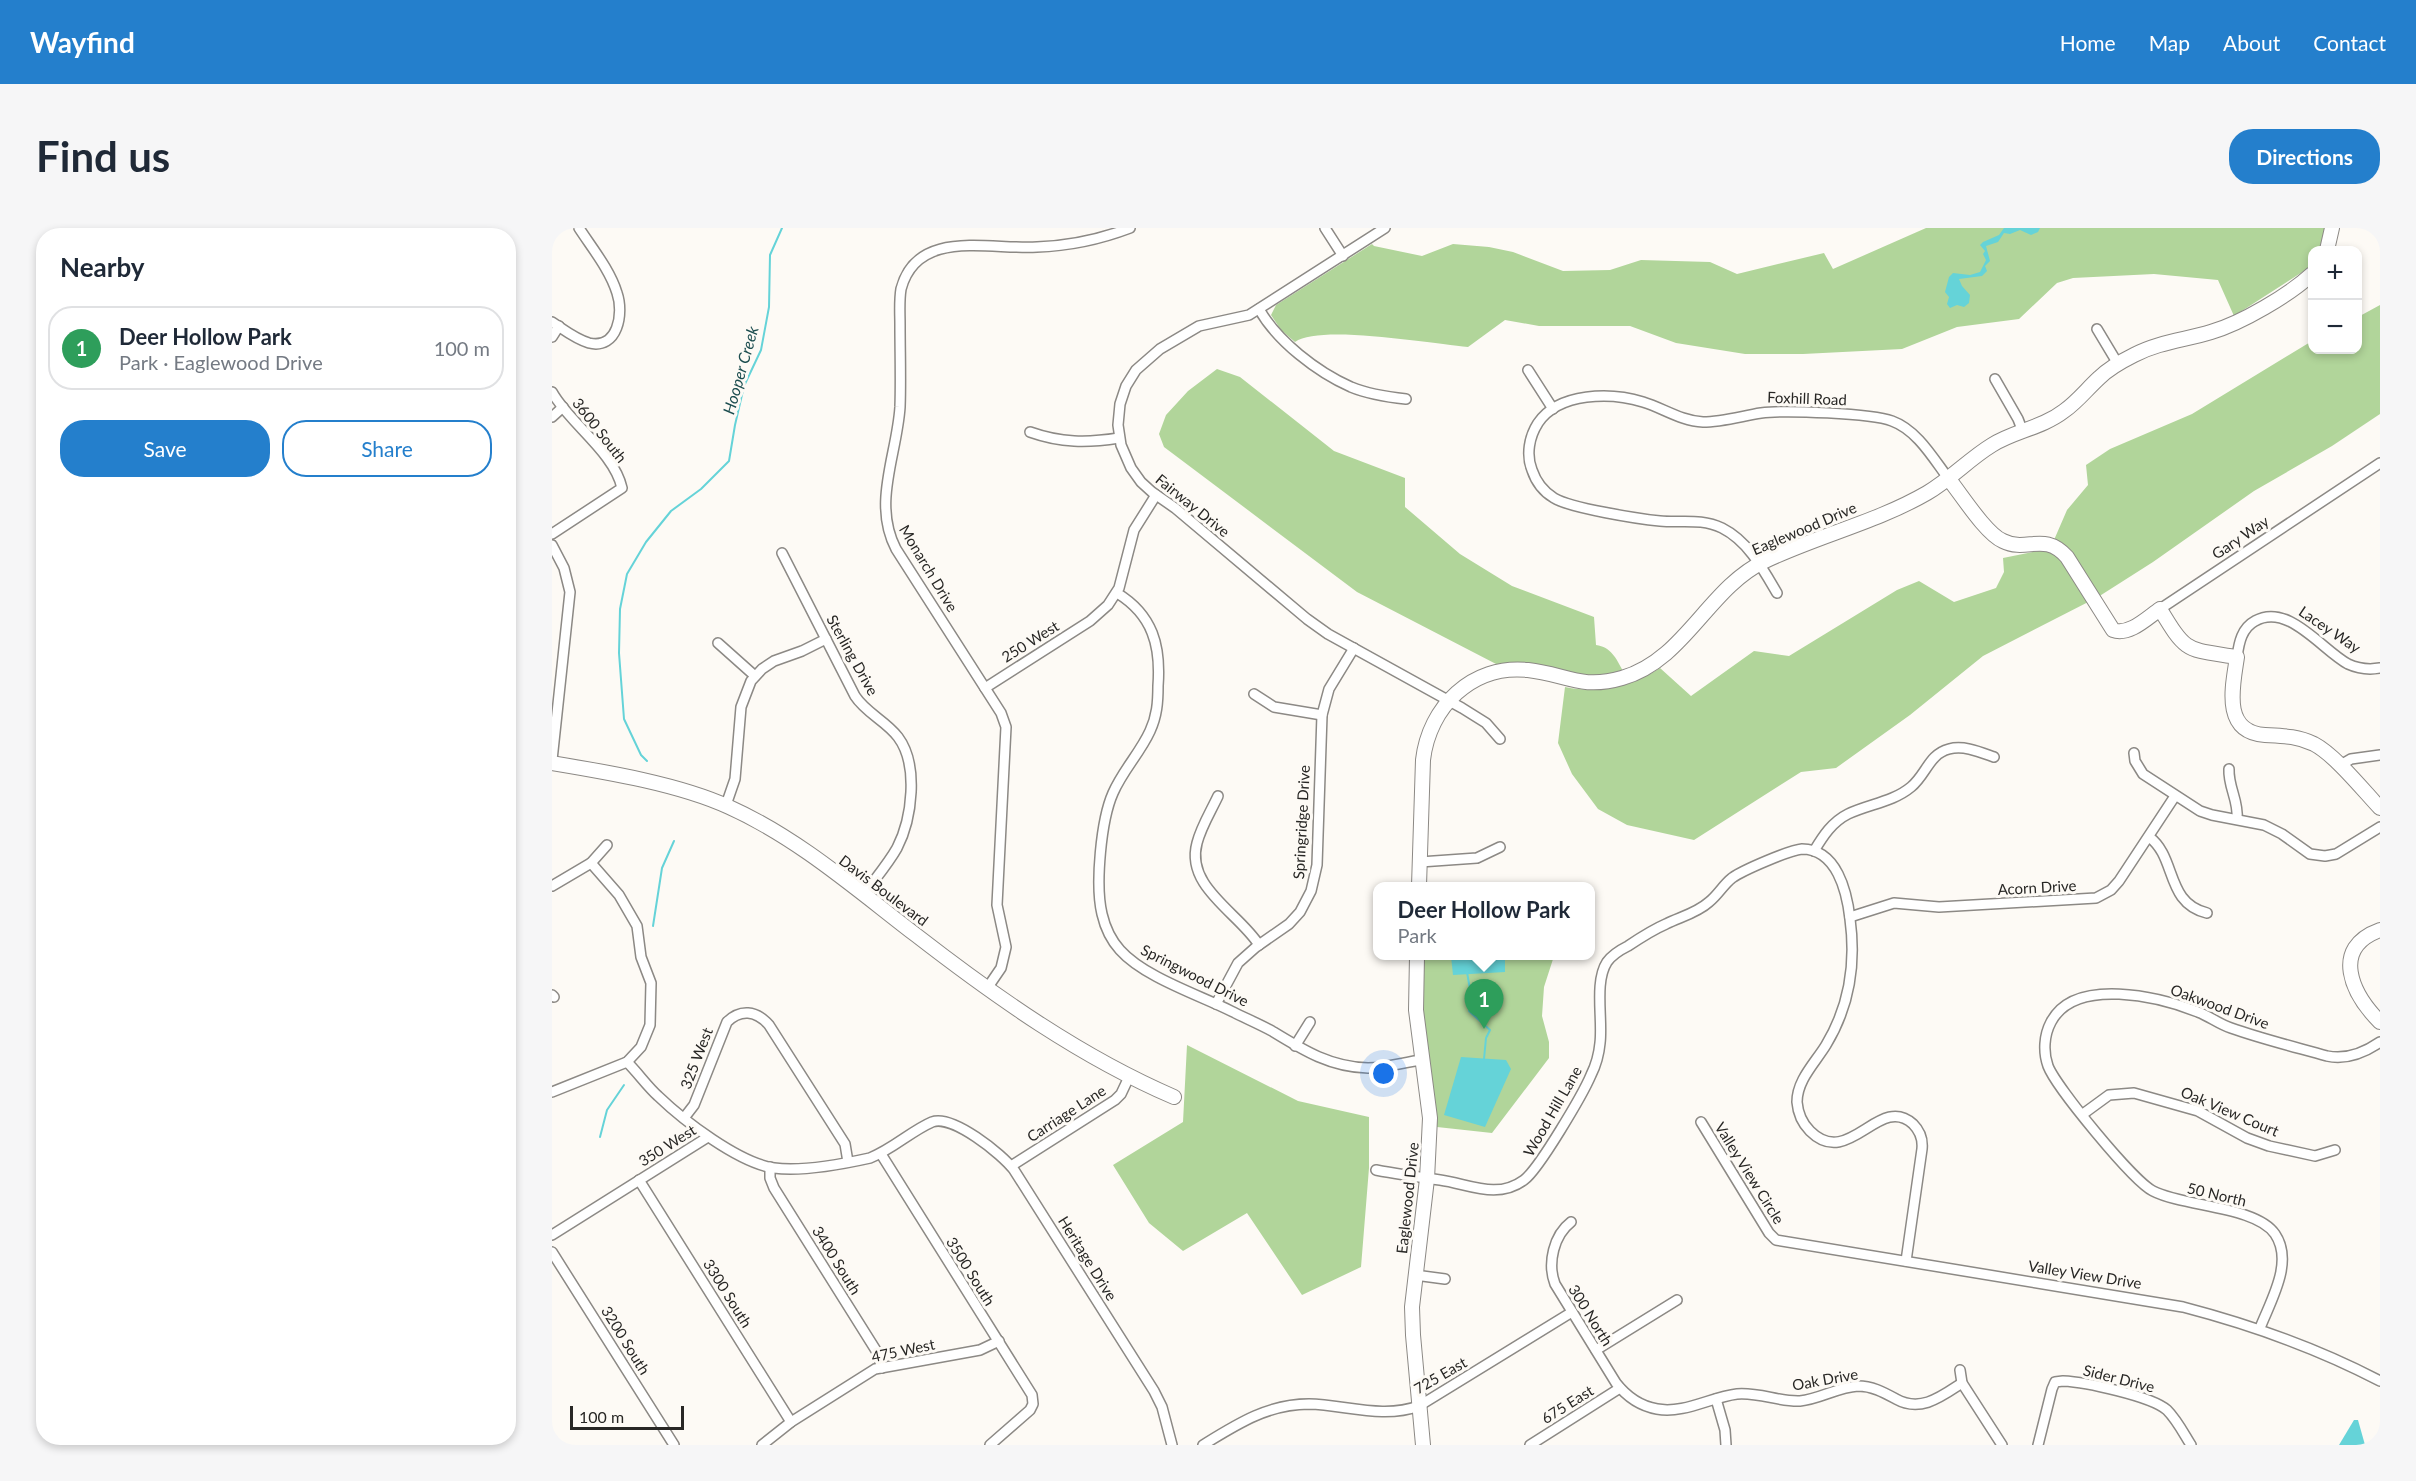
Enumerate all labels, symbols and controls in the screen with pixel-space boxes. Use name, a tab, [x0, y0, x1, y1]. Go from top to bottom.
text: Wayfind	[30, 25, 135, 59]
text: Home	[2060, 30, 2116, 55]
text: Map	[2149, 30, 2190, 55]
text: About	[2223, 30, 2280, 55]
text: Contact	[2313, 30, 2386, 55]
button: Directions	[2229, 129, 2380, 184]
text: Find us	[36, 131, 170, 181]
map controls	[2308, 246, 2362, 354]
button: +	[2308, 246, 2362, 300]
text: Nearby	[60, 251, 145, 283]
button: −	[2308, 300, 2362, 354]
text: Deer Hollow Park	[119, 323, 292, 350]
water label: Hooper Creek	[718, 323, 762, 416]
text: 1	[76, 336, 87, 360]
text: 100 m	[434, 336, 490, 360]
text: Park · Eaglewood Drive	[119, 350, 323, 374]
street label: Foxhill Road	[1767, 388, 1847, 408]
street label: 3600 South	[569, 394, 631, 466]
button: Save	[60, 420, 270, 477]
button: Share	[282, 420, 492, 477]
street label: Fairway Drive	[1152, 470, 1234, 540]
street label: Eaglewood Drive	[1749, 498, 1859, 558]
street label: Gary Way	[2208, 511, 2272, 563]
street label: Monarch Drive	[896, 521, 962, 615]
street label: Lacey Way	[2296, 602, 2365, 656]
street label: Sterling Drive	[823, 612, 883, 699]
street label: 250 West	[998, 616, 1063, 666]
street label: Springridge Drive	[1289, 764, 1313, 880]
street label: Davis Boulevard	[836, 851, 932, 929]
street label: Acorn Drive	[1997, 876, 2077, 898]
popup	[1373, 882, 1595, 960]
text: Deer Hollow Park	[1398, 896, 1570, 923]
text: Park	[1398, 923, 1437, 947]
street label: Springwood Drive	[1138, 940, 1252, 1010]
pin: 1	[1464, 980, 1504, 1029]
street label: Oakwood Drive	[2168, 980, 2272, 1032]
street label: 325 West	[676, 1024, 716, 1091]
your location	[1369, 1059, 1398, 1088]
street label: Wood Hill Lane	[1519, 1063, 1585, 1159]
street label: Carriage Lane	[1023, 1081, 1109, 1145]
street label: Oak View Court	[2178, 1082, 2282, 1140]
street label: Valley View Circle	[1712, 1119, 1788, 1227]
street label: 350 West	[635, 1120, 700, 1170]
street label: Eaglewood Drive	[1392, 1141, 1422, 1255]
street label: 50 North	[2186, 1178, 2248, 1210]
street label: Heritage Drive	[1055, 1212, 1121, 1304]
street label: 3400 South	[809, 1222, 865, 1298]
street label: 3500 South	[943, 1233, 999, 1309]
street label: 3300 South	[700, 1255, 756, 1331]
street label: Valley View Drive	[2027, 1256, 2143, 1292]
street label: 300 North	[1565, 1281, 1617, 1349]
street label: 3200 South	[598, 1302, 654, 1378]
street label: 475 West	[870, 1334, 937, 1365]
street label: 725 East	[1410, 1352, 1470, 1397]
street label: Sider Drive	[2082, 1360, 2157, 1396]
street label: Oak Drive	[1791, 1364, 1859, 1394]
street label: 675 East	[1538, 1381, 1597, 1427]
scale bar	[570, 1403, 684, 1430]
text: 100 m	[579, 1407, 624, 1426]

